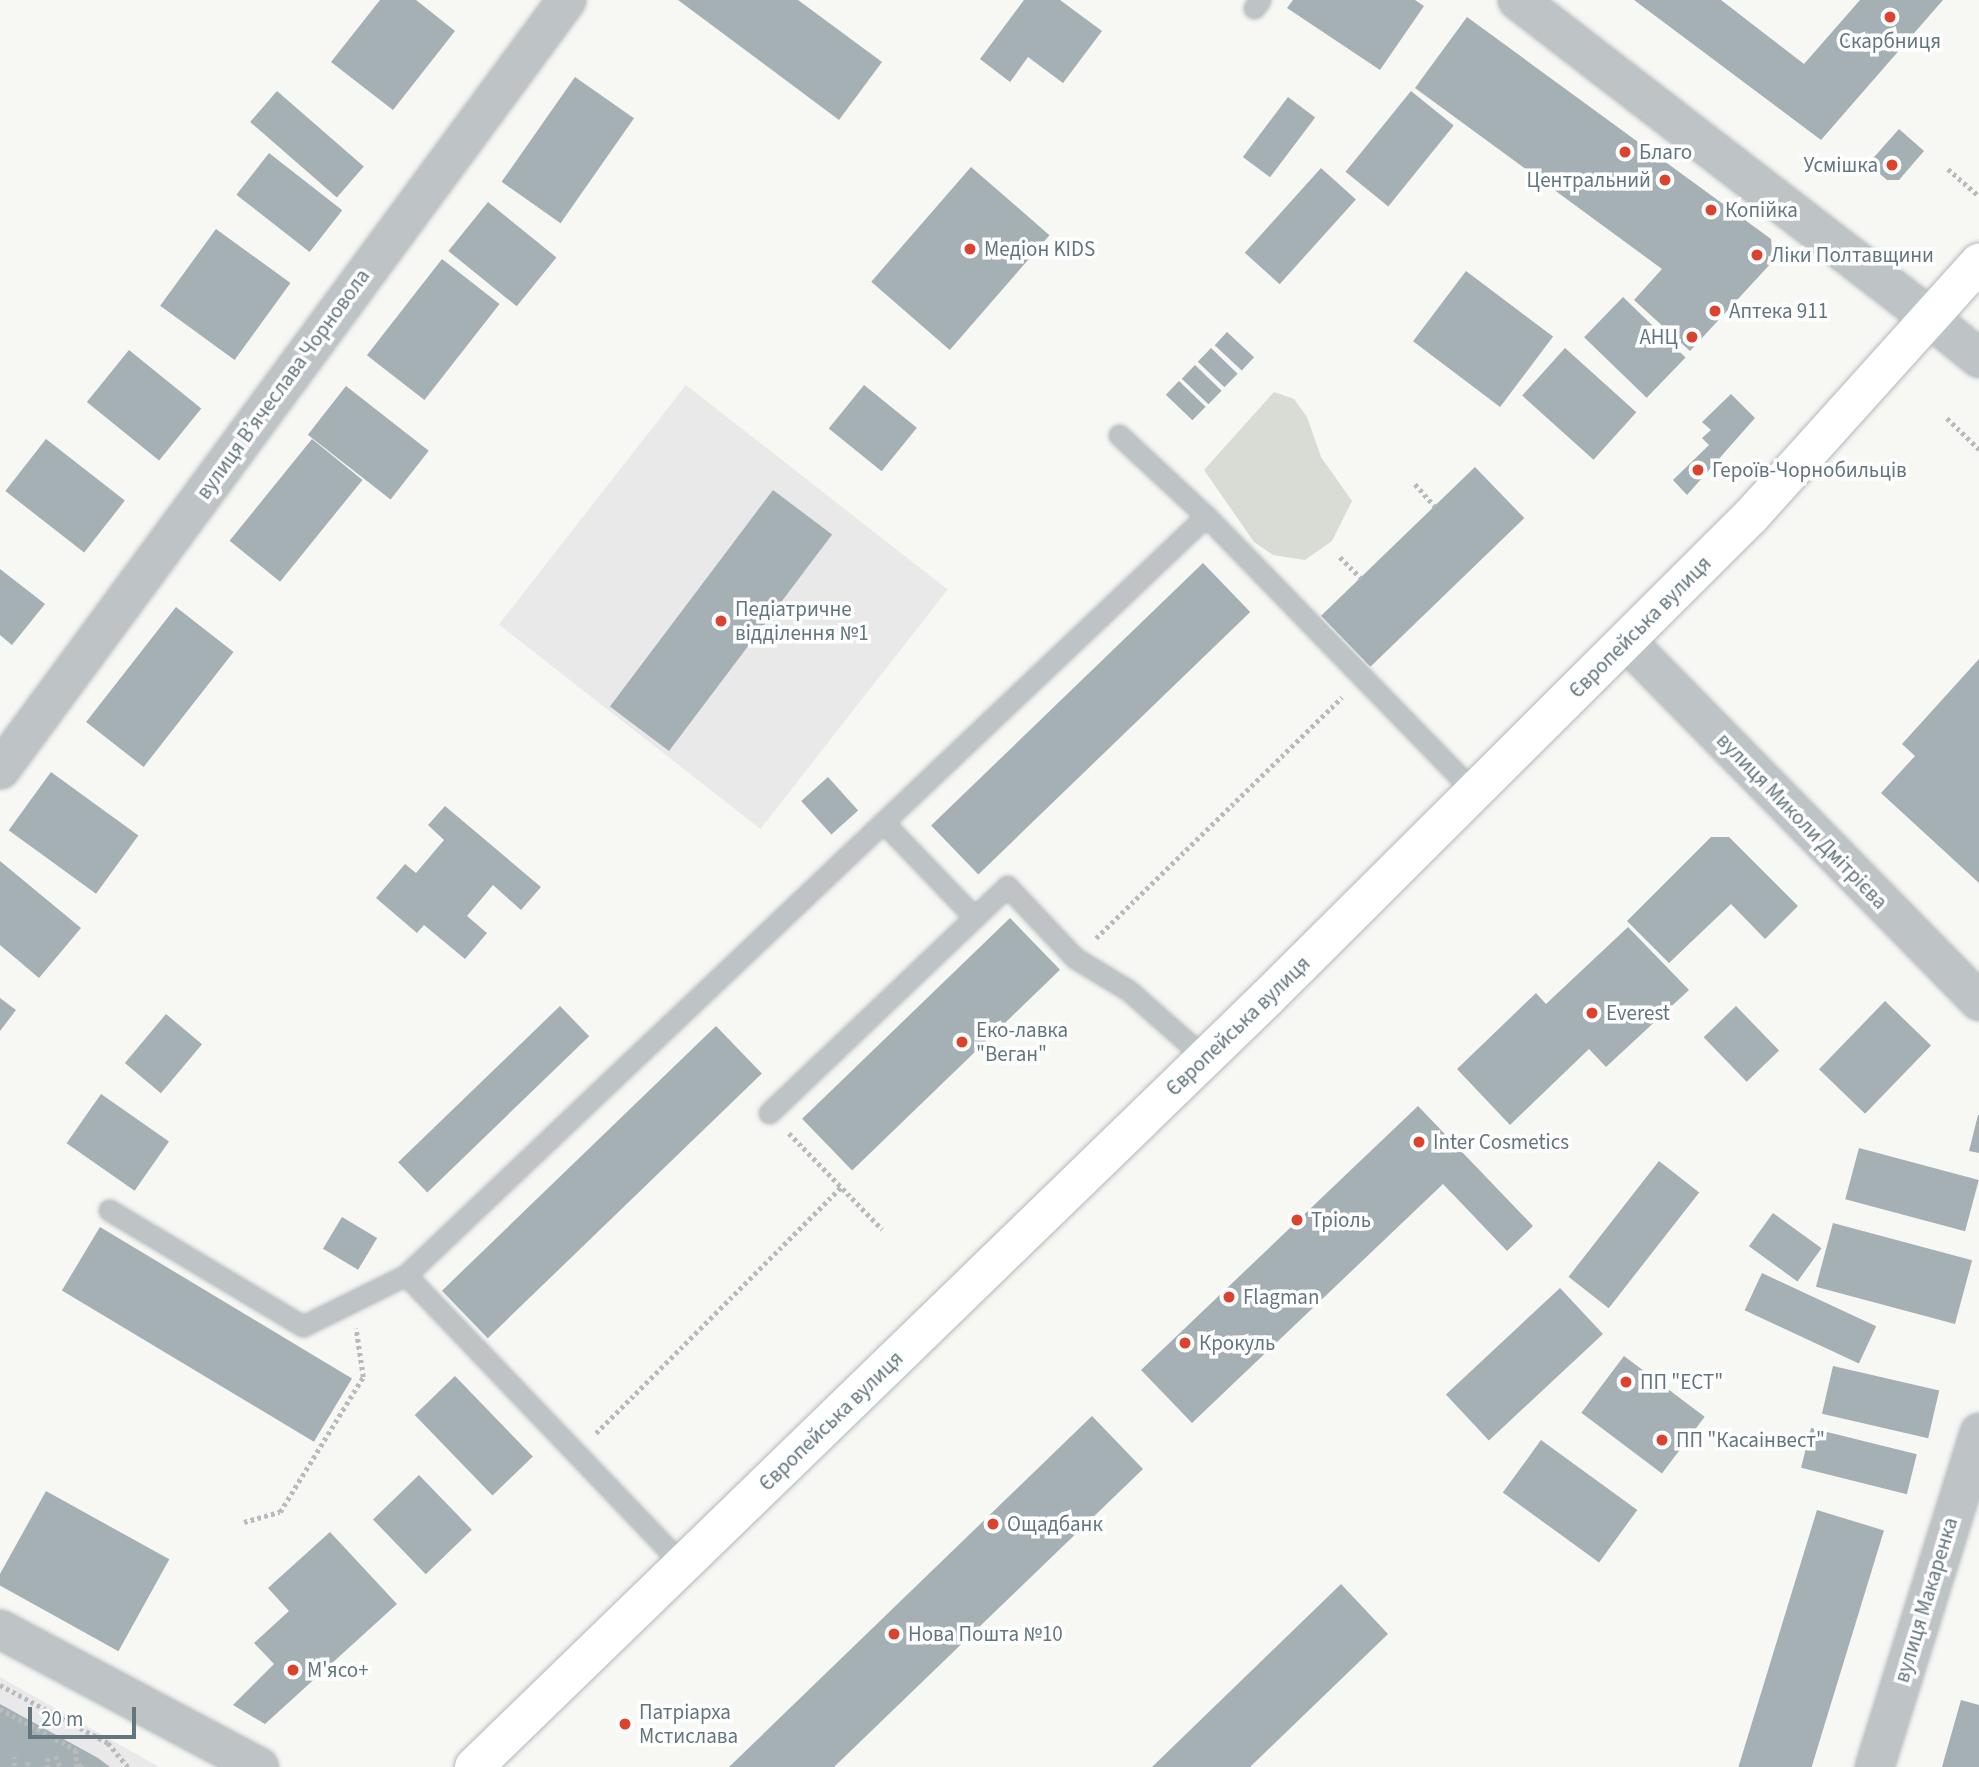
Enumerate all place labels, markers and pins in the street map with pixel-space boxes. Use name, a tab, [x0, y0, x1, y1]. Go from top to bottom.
marker: Скарбниця	[1882, 9, 1898, 25]
place label: Скарбниця	[1839, 28, 1941, 54]
place label: Благо	[1639, 139, 1692, 165]
marker: Благо	[1617, 144, 1633, 160]
place label: Усмішка	[1804, 152, 1878, 178]
marker: Усмішка	[1884, 157, 1900, 173]
place label: Центральний	[1527, 167, 1651, 193]
marker: Центральний	[1657, 172, 1673, 188]
place label: Копійка	[1725, 197, 1798, 223]
marker: Копійка	[1703, 202, 1719, 218]
place label: Медіон KIDS	[984, 236, 1095, 262]
marker: Медіон KIDS	[962, 241, 978, 257]
place label: Ліки Полтавщини	[1771, 242, 1934, 268]
marker: Ліки Полтавщини	[1749, 247, 1765, 263]
place label: Аптека 911	[1729, 298, 1828, 324]
marker: Аптека 911	[1707, 303, 1723, 319]
place label: АНЦ	[1639, 324, 1678, 350]
marker: АНЦ	[1684, 329, 1700, 345]
place label: Героїв-Чорнобильців	[1712, 457, 1907, 483]
marker: Героїв-Чорнобильців	[1690, 462, 1706, 478]
place label: Педіатричне відділення №1	[735, 596, 869, 646]
marker: Педіатричне відділення №1	[713, 613, 729, 629]
place label: Everest	[1606, 1000, 1670, 1026]
marker: Everest	[1584, 1005, 1600, 1021]
place label: Еко-лавка "Веган"	[976, 1017, 1068, 1067]
marker: Еко-лавка "Веган"	[954, 1034, 970, 1050]
place label: Inter Cosmetics	[1433, 1129, 1569, 1155]
marker: Inter Cosmetics	[1411, 1134, 1427, 1150]
place label: Тріоль	[1311, 1207, 1371, 1233]
marker: Тріоль	[1289, 1212, 1305, 1228]
place label: Flagman	[1243, 1284, 1319, 1310]
marker: Flagman	[1221, 1289, 1237, 1305]
place label: Крокуль	[1199, 1330, 1275, 1356]
marker: Крокуль	[1177, 1335, 1193, 1351]
place label: ПП "ЕСТ"	[1640, 1369, 1723, 1395]
marker: ПП "ЕСТ"	[1618, 1374, 1634, 1390]
place label: ПП "Касаінвест"	[1676, 1427, 1825, 1453]
marker: ПП "Касаінвест"	[1654, 1432, 1670, 1448]
place label: Ощадбанк	[1007, 1511, 1103, 1537]
marker: Ощадбанк	[985, 1516, 1001, 1532]
place label: Нова Пошта №10	[908, 1621, 1063, 1647]
marker: Нова Пошта №10	[886, 1626, 902, 1642]
place label: М'ясо+	[307, 1657, 369, 1683]
marker: М'ясо+	[285, 1662, 301, 1678]
place label: Патріарха Мстислава	[639, 1699, 738, 1749]
marker: Патріарха Мстислава	[617, 1716, 633, 1732]

